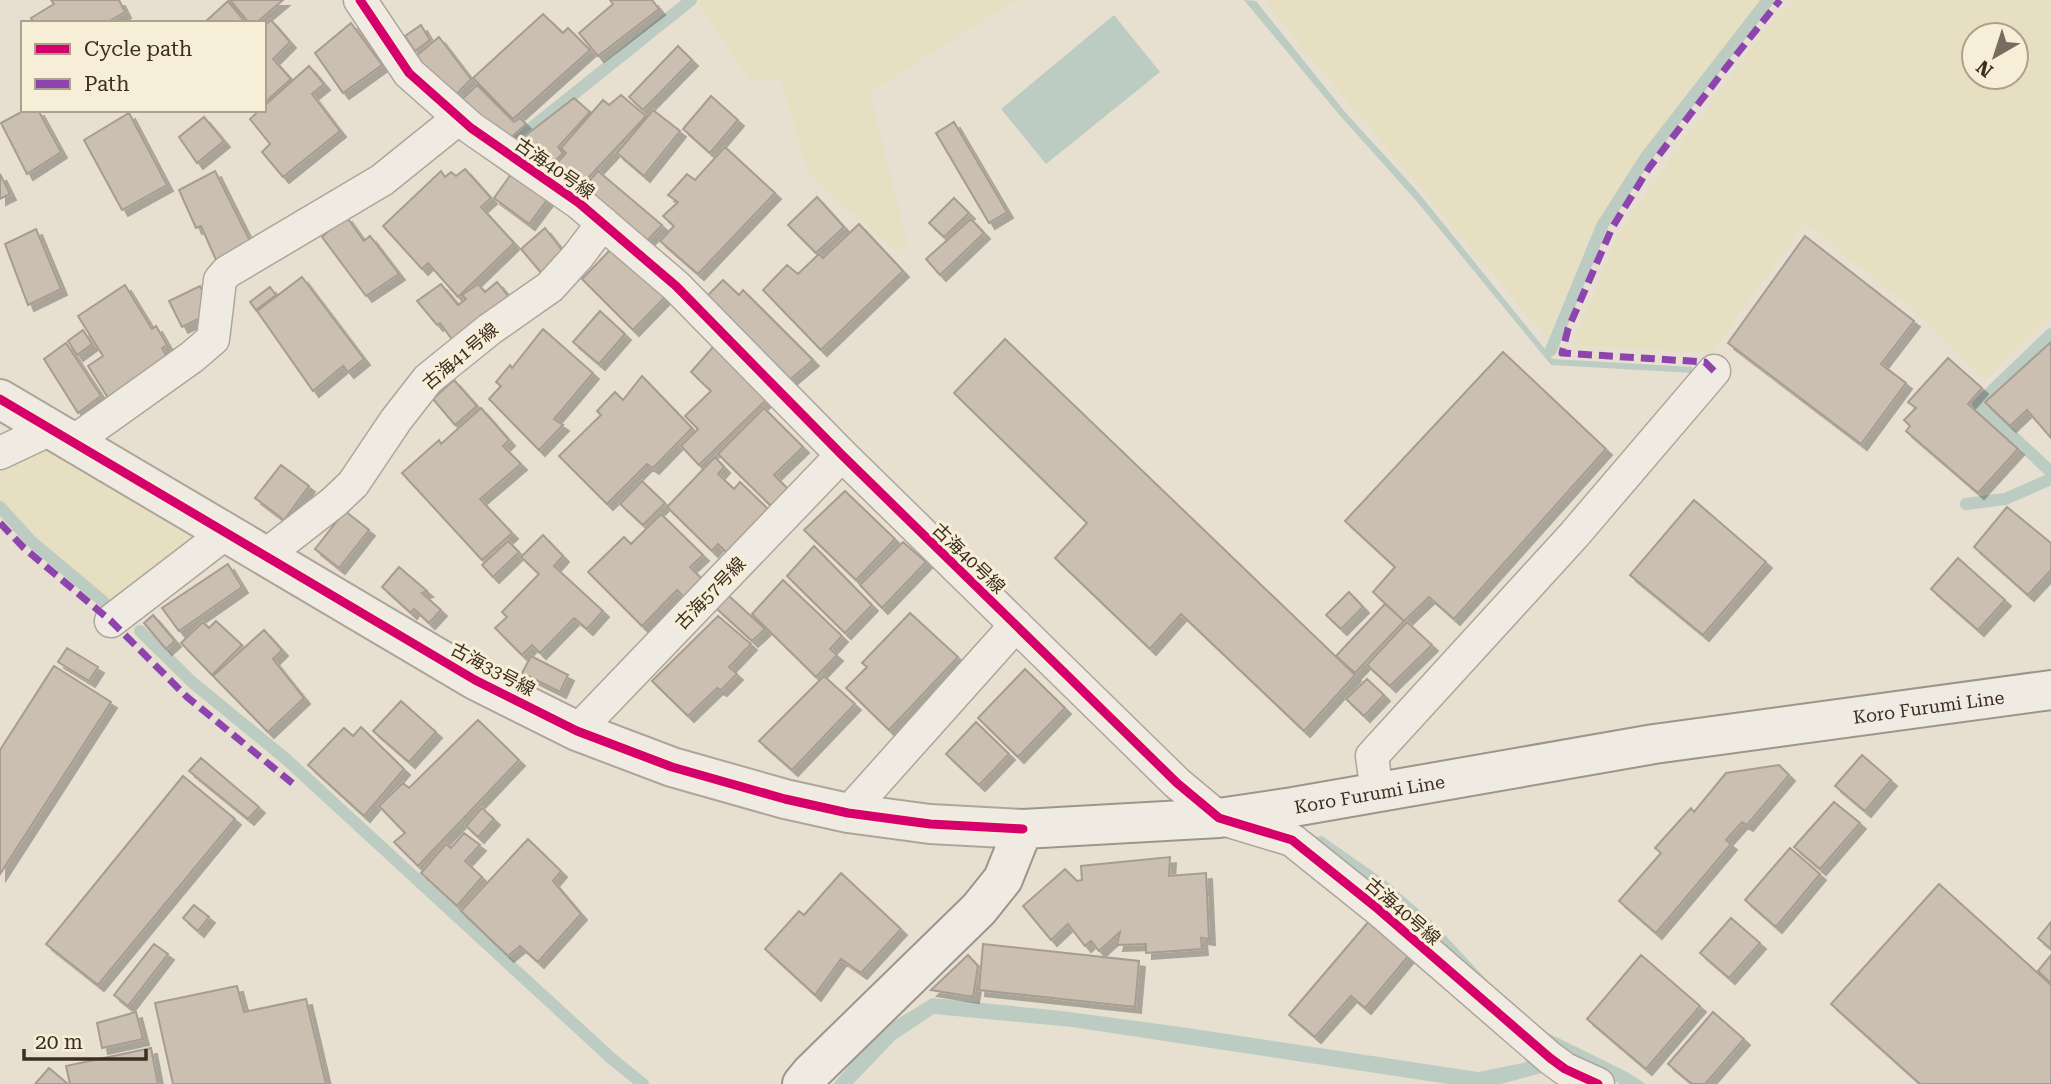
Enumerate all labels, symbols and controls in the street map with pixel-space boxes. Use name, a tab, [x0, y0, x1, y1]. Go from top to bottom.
legend	[21, 21, 266, 112]
north arrow	[1960, 21, 2030, 91]
text: Cycle path	[84, 37, 193, 61]
text: N	[1971, 55, 1998, 82]
text: Path	[84, 72, 130, 96]
street label: 古海40号線	[511, 133, 599, 203]
street label: 古海41号線	[418, 318, 502, 394]
street label: 古海40号線	[929, 518, 1009, 598]
street label: 古海57号線	[670, 553, 750, 633]
street label: 古海33号線	[447, 638, 539, 700]
street label: Koro Furumi Line	[1852, 686, 2006, 727]
street label: Koro Furumi Line	[1293, 770, 1446, 817]
street label: 古海40号線	[1361, 873, 1445, 949]
scale bar	[24, 1018, 147, 1062]
text: 20 m	[35, 1030, 83, 1054]

